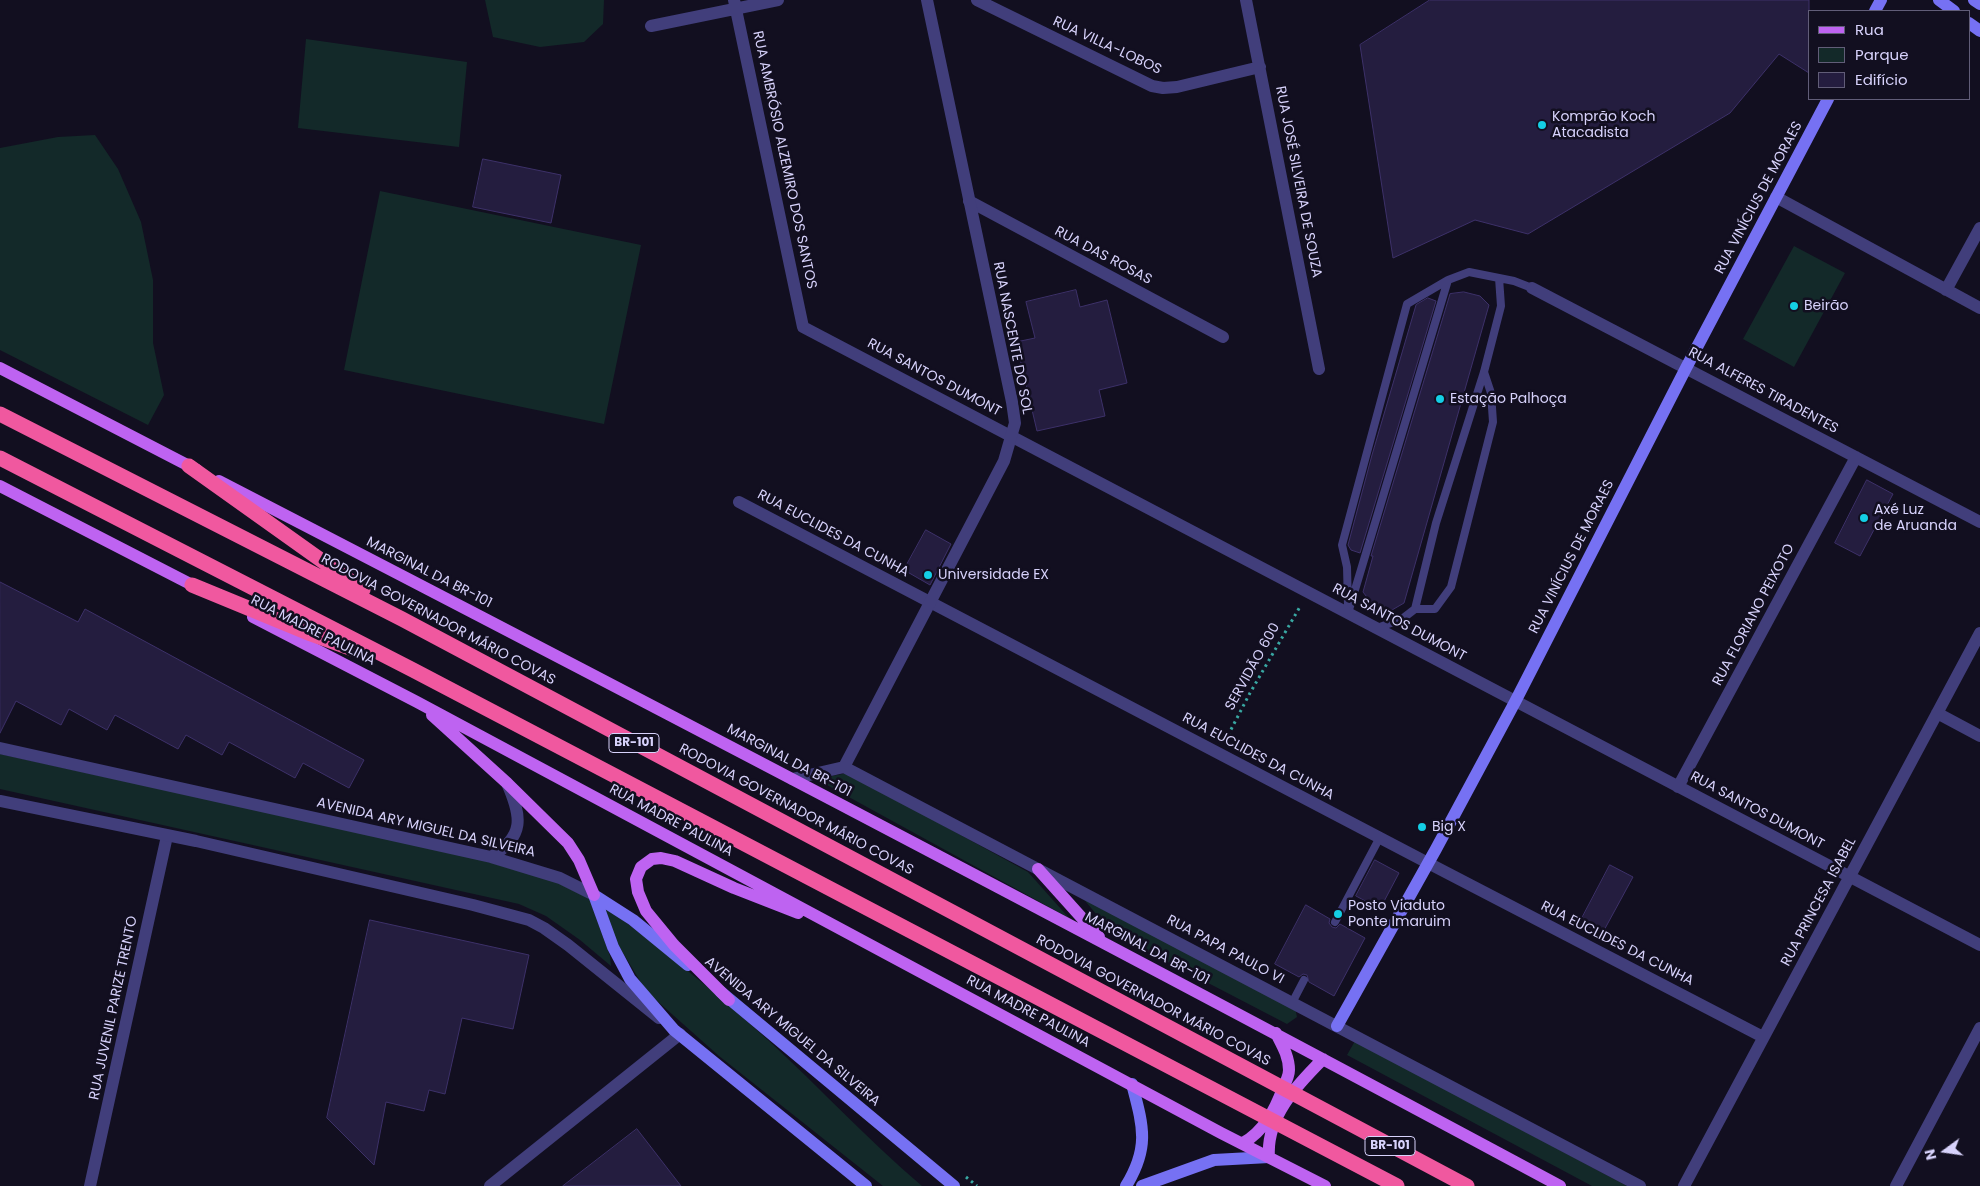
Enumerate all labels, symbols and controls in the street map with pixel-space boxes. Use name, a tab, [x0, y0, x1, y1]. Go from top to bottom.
legend	[1808, 10, 1970, 100]
street label: RUA VILLA-LOBOS	[1050, 13, 1164, 79]
text: Rua	[1855, 19, 1884, 40]
street label: RUA AMBRÓSIO ALZEMIRO DOS SANTOS	[748, 29, 820, 291]
text: Parque	[1855, 44, 1908, 65]
text: Edifício	[1855, 69, 1908, 90]
street label: RUA JOSÉ SILVEIRA DE SOUZA	[1271, 85, 1325, 279]
place label: Komprão Koch Atacadista	[1552, 109, 1655, 142]
marker: Komprão Koch Atacadista	[1536, 119, 1548, 131]
street label: RUA VINÍCIUS DE MORAES	[1712, 119, 1806, 277]
street label: RUA DAS ROSAS	[1051, 223, 1155, 289]
street label: RUA NASCENTE DO SOL	[989, 260, 1035, 416]
place label: Beirão	[1804, 298, 1848, 314]
marker: Beirão	[1788, 300, 1800, 312]
street label: RUA SANTOS DUMONT	[864, 336, 1004, 420]
street label: RUA ALFERES TIRADENTES	[1685, 344, 1841, 438]
place label: Estação Palhoça	[1450, 391, 1567, 407]
marker: Estação Palhoça	[1434, 393, 1446, 405]
street label: RUA VINÍCIUS DE MORAES	[1526, 477, 1618, 637]
street label: RUA EUCLIDES DA CUNHA	[754, 487, 912, 581]
place label: Axé Luz de Aruanda	[1874, 502, 1957, 534]
marker: Axé Luz de Aruanda	[1858, 512, 1870, 524]
street label: MARGINAL DA BR-101	[363, 534, 495, 612]
street label: RUA FLORIANO PEIXOTO	[1709, 541, 1799, 689]
street label: RODOVIA GOVERNADOR MÁRIO COVAS	[318, 551, 558, 689]
place label: Universidade EX	[938, 567, 1049, 583]
marker: Universidade EX	[922, 569, 934, 581]
street label: RUA SANTOS DUMONT	[1329, 581, 1469, 665]
street label: RUA MADRE PAULINA	[248, 592, 378, 670]
street label: SERVIDÃO 600	[1222, 620, 1284, 714]
street label: RUA EUCLIDES DA CUNHA	[1179, 710, 1337, 804]
street label: MARGINAL DA BR-101	[724, 721, 854, 801]
road number: BR-101	[609, 734, 659, 752]
street label: RODOVIA GOVERNADOR MÁRIO COVAS	[676, 741, 916, 879]
street label: RUA SANTOS DUMONT	[1687, 769, 1827, 853]
street label: RUA MADRE PAULINA	[606, 781, 736, 861]
street label: AVENIDA ARY MIGUEL DA SILVEIRA	[315, 795, 537, 861]
place label: Big X	[1432, 819, 1466, 835]
marker: Big X	[1416, 821, 1428, 833]
street label: RUA PRINCESA ISABEL	[1778, 835, 1860, 969]
place label: Posto Viaduto Ponte Imaruim	[1348, 898, 1451, 930]
street label: RUA EUCLIDES DA CUNHA	[1538, 898, 1696, 990]
marker: Posto Viaduto Ponte Imaruim	[1332, 908, 1344, 920]
street label: MARGINAL DA BR-101	[1082, 909, 1212, 989]
street label: RUA PAPA PAULO VI	[1163, 912, 1287, 988]
street label: RUA JUVENIL PARIZE TRENTO	[86, 915, 142, 1101]
street label: RODOVIA GOVERNADOR MÁRIO COVAS	[1033, 932, 1273, 1070]
street label: AVENIDA ARY MIGUEL DA SILVEIRA	[701, 954, 883, 1110]
street label: RUA MADRE PAULINA	[963, 972, 1093, 1052]
north arrow	[1920, 1126, 1970, 1176]
road number: BR-101	[1365, 1136, 1415, 1156]
text: N	[1919, 1147, 1941, 1162]

